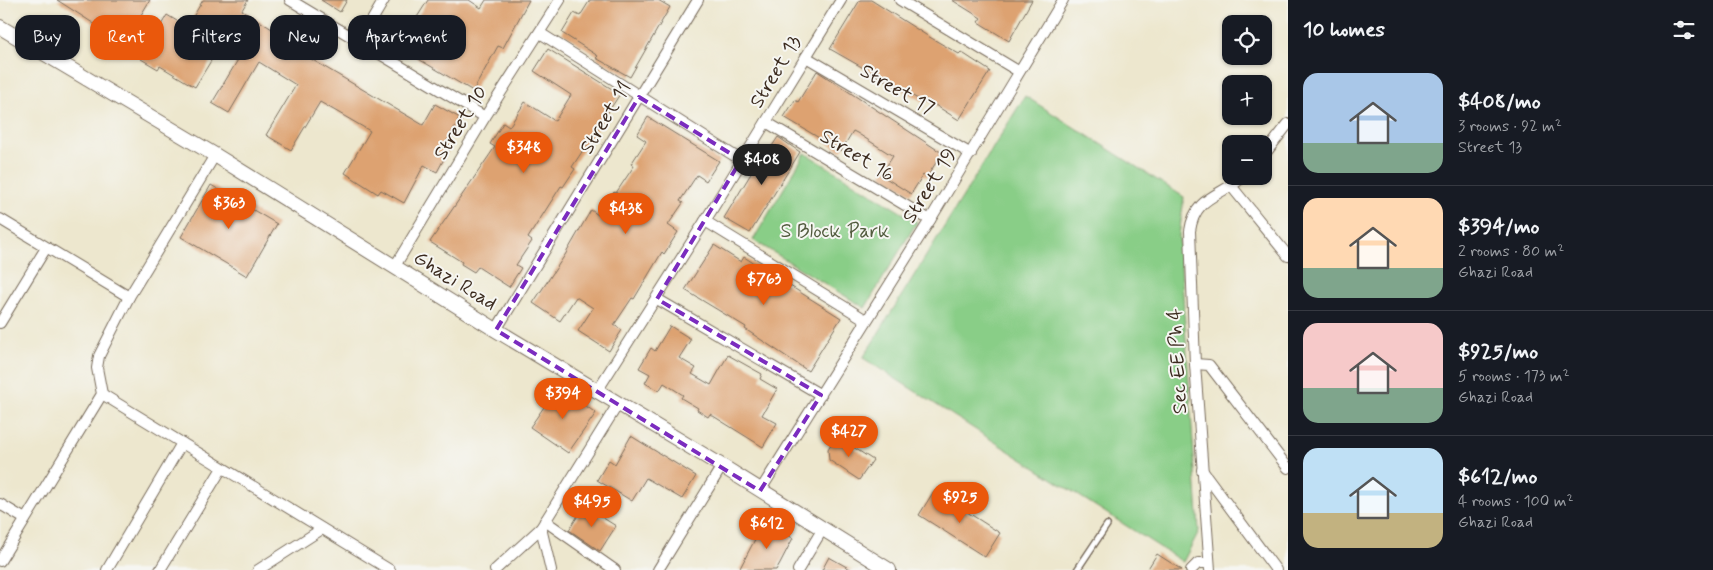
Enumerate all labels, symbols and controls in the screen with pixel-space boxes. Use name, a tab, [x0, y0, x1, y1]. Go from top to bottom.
chip: Buy	[15, 15, 80, 60]
chip: Rent	[90, 15, 164, 60]
chip: Filters	[174, 15, 260, 60]
chip: New	[270, 15, 338, 60]
chip: Apartment	[348, 15, 466, 60]
map controls	[1222, 15, 1272, 185]
button: locate	[1222, 15, 1272, 65]
text: 10 homes	[1303, 16, 1385, 44]
icon: filters	[1670, 16, 1698, 44]
street label: Street 13	[744, 31, 808, 113]
street label: Street 17	[855, 58, 939, 122]
button: +	[1222, 75, 1272, 125]
street label: Street 11	[574, 77, 638, 159]
street label: Street 10	[428, 81, 494, 165]
text: $408/mo	[1458, 88, 1541, 116]
icon: home	[1343, 93, 1403, 153]
text: 3 rooms · 92 m²	[1458, 116, 1562, 137]
street label: Street 16	[815, 123, 899, 189]
pin: $348	[494, 132, 554, 174]
button: −	[1222, 135, 1272, 185]
text: $348	[506, 137, 542, 158]
text: Street 13	[1458, 137, 1522, 158]
street label: Street 19	[896, 143, 964, 229]
pin: $408	[732, 144, 792, 186]
text: $408	[744, 149, 780, 170]
pin: $363	[199, 188, 259, 230]
pin: $438	[596, 192, 656, 235]
text: $363	[213, 193, 245, 214]
text: $438	[609, 198, 643, 219]
text: $394/mo	[1458, 213, 1540, 241]
park label: S Block Park	[781, 218, 889, 245]
icon: home	[1343, 218, 1403, 278]
text: 2 rooms · 80 m²	[1458, 241, 1564, 262]
street label: Ghazi Road	[408, 245, 502, 317]
text: Ghazi Road	[1458, 262, 1533, 283]
pin: $763	[734, 264, 794, 306]
text: $763	[747, 269, 781, 290]
street label: Sec EE Ph 4	[1162, 307, 1194, 415]
text: $925/mo	[1458, 338, 1538, 366]
icon: home	[1343, 343, 1403, 403]
text: 5 rooms · 173 m²	[1458, 366, 1570, 387]
pin: $394	[533, 378, 593, 420]
text: $394	[545, 383, 581, 404]
text: Ghazi Road	[1458, 387, 1533, 408]
pin: $427	[819, 416, 879, 458]
text: $427	[831, 421, 867, 442]
text: $612/mo	[1458, 463, 1538, 491]
icon: home	[1343, 468, 1403, 528]
pin: $925	[930, 482, 990, 524]
pin: $495	[562, 486, 622, 528]
text: $925	[943, 487, 977, 508]
text: $495	[573, 491, 611, 512]
text: 4 rooms · 100 m²	[1458, 491, 1574, 512]
pin: $612	[737, 508, 797, 550]
text: Ghazi Road	[1458, 512, 1533, 533]
text: $612	[750, 513, 784, 534]

